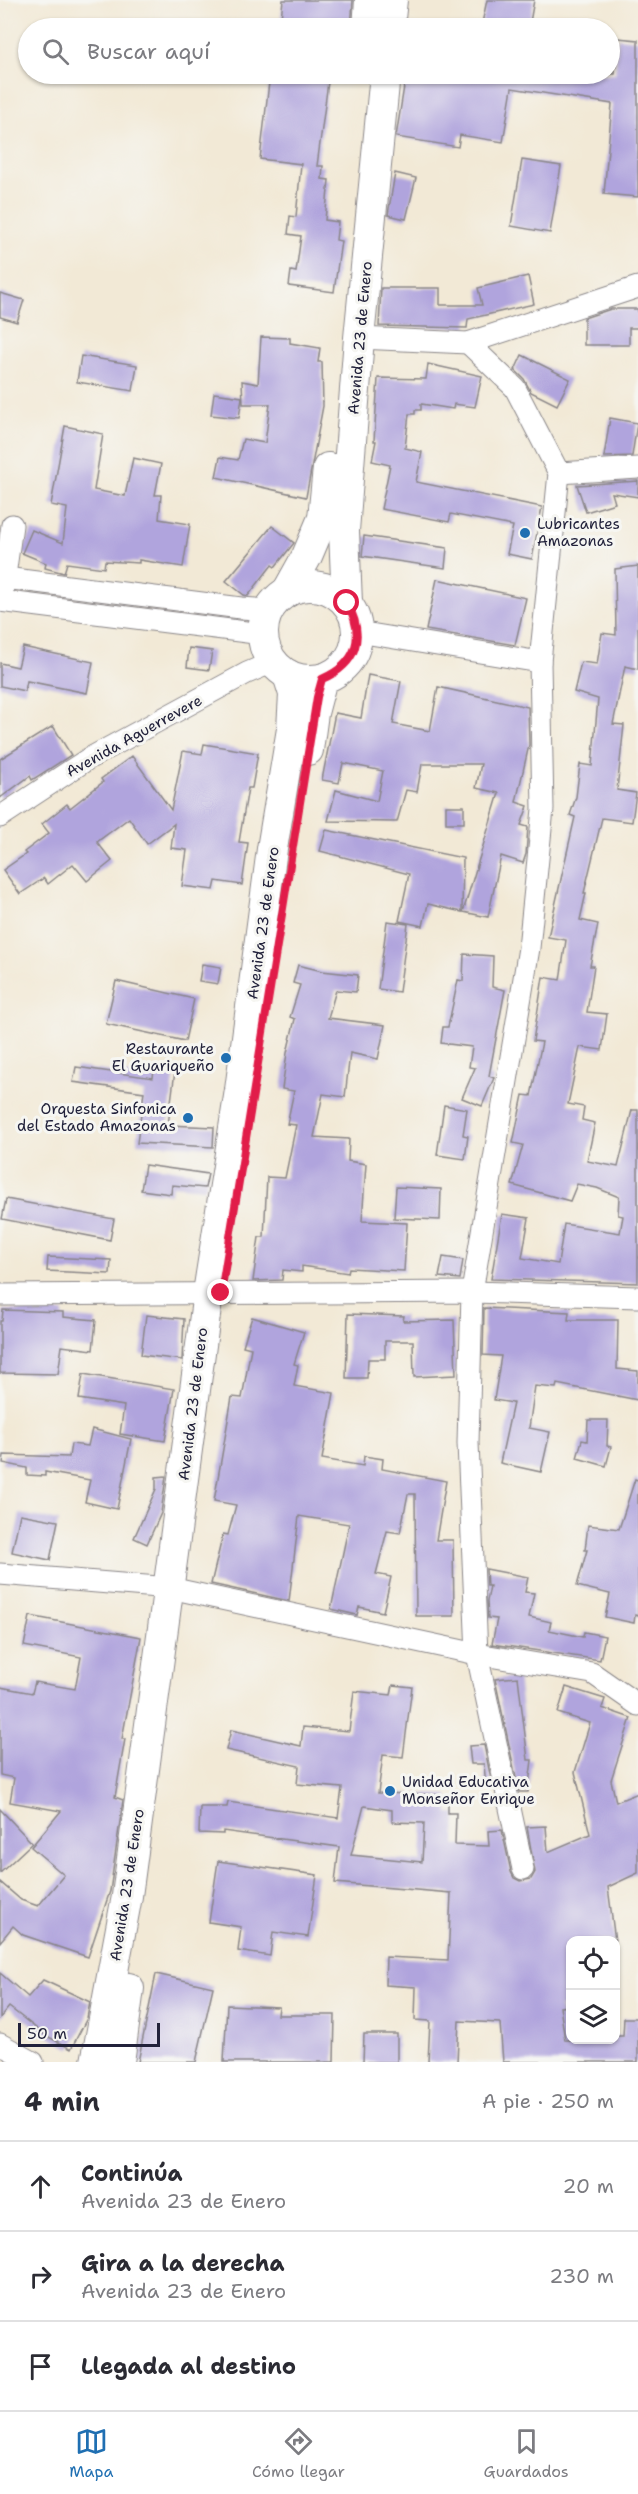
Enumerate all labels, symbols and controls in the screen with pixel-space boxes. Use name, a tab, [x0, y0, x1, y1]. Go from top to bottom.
search box	[18, 18, 620, 84]
icon: search	[39, 35, 72, 68]
text: Buscar aquí	[87, 37, 210, 66]
street label: Avenida 23 de Enero	[343, 260, 377, 416]
place label: Lubricantes Amazonas	[537, 514, 620, 551]
marker: Lubricantes Amazonas	[518, 526, 532, 540]
route start	[333, 589, 359, 615]
street label: Avenida Aguerrevere	[62, 690, 206, 782]
street label: Avenida 23 de Enero	[242, 845, 284, 1001]
place label: Restaurante El Guariqueño	[112, 1039, 214, 1076]
marker: Restaurante El Guariqueño	[219, 1051, 233, 1065]
place label: Orquesta Sinfonica del Estado Amazonas	[17, 1099, 177, 1136]
marker: Orquesta Sinfonica del Estado Amazonas	[181, 1111, 195, 1125]
route end	[207, 1279, 233, 1305]
street label: Avenida 23 de Enero	[174, 1326, 212, 1482]
place label: Unidad Educativa Monseñor Enrique	[402, 1772, 535, 1809]
marker: Unidad Educativa Monseñor Enrique	[383, 1784, 397, 1798]
street label: Avenida 23 de Enero	[105, 1807, 149, 1963]
map controls	[566, 1936, 620, 2044]
button: locate	[566, 1936, 620, 1990]
button: layers	[566, 1990, 620, 2044]
scale bar	[18, 2020, 160, 2048]
text: 50 m	[27, 2023, 67, 2044]
text: 4 min	[24, 2084, 100, 2119]
text: A pie · 250 m	[482, 2088, 614, 2114]
text: Continúa	[81, 2159, 183, 2188]
icon: ahead	[24, 2170, 57, 2203]
text: 20 m	[563, 2173, 614, 2199]
text: Avenida 23 de Enero	[81, 2188, 286, 2214]
text: Gira a la derecha	[81, 2249, 285, 2278]
icon: right	[24, 2260, 57, 2293]
text: 230 m	[549, 2263, 614, 2289]
text: Avenida 23 de Enero	[81, 2278, 286, 2304]
icon: arrive	[24, 2350, 57, 2383]
text: Llegada al destino	[81, 2352, 296, 2381]
tab: Mapa	[69, 2425, 113, 2482]
tab: Cómo llegar	[252, 2425, 345, 2482]
tab: Guardados	[484, 2425, 569, 2482]

